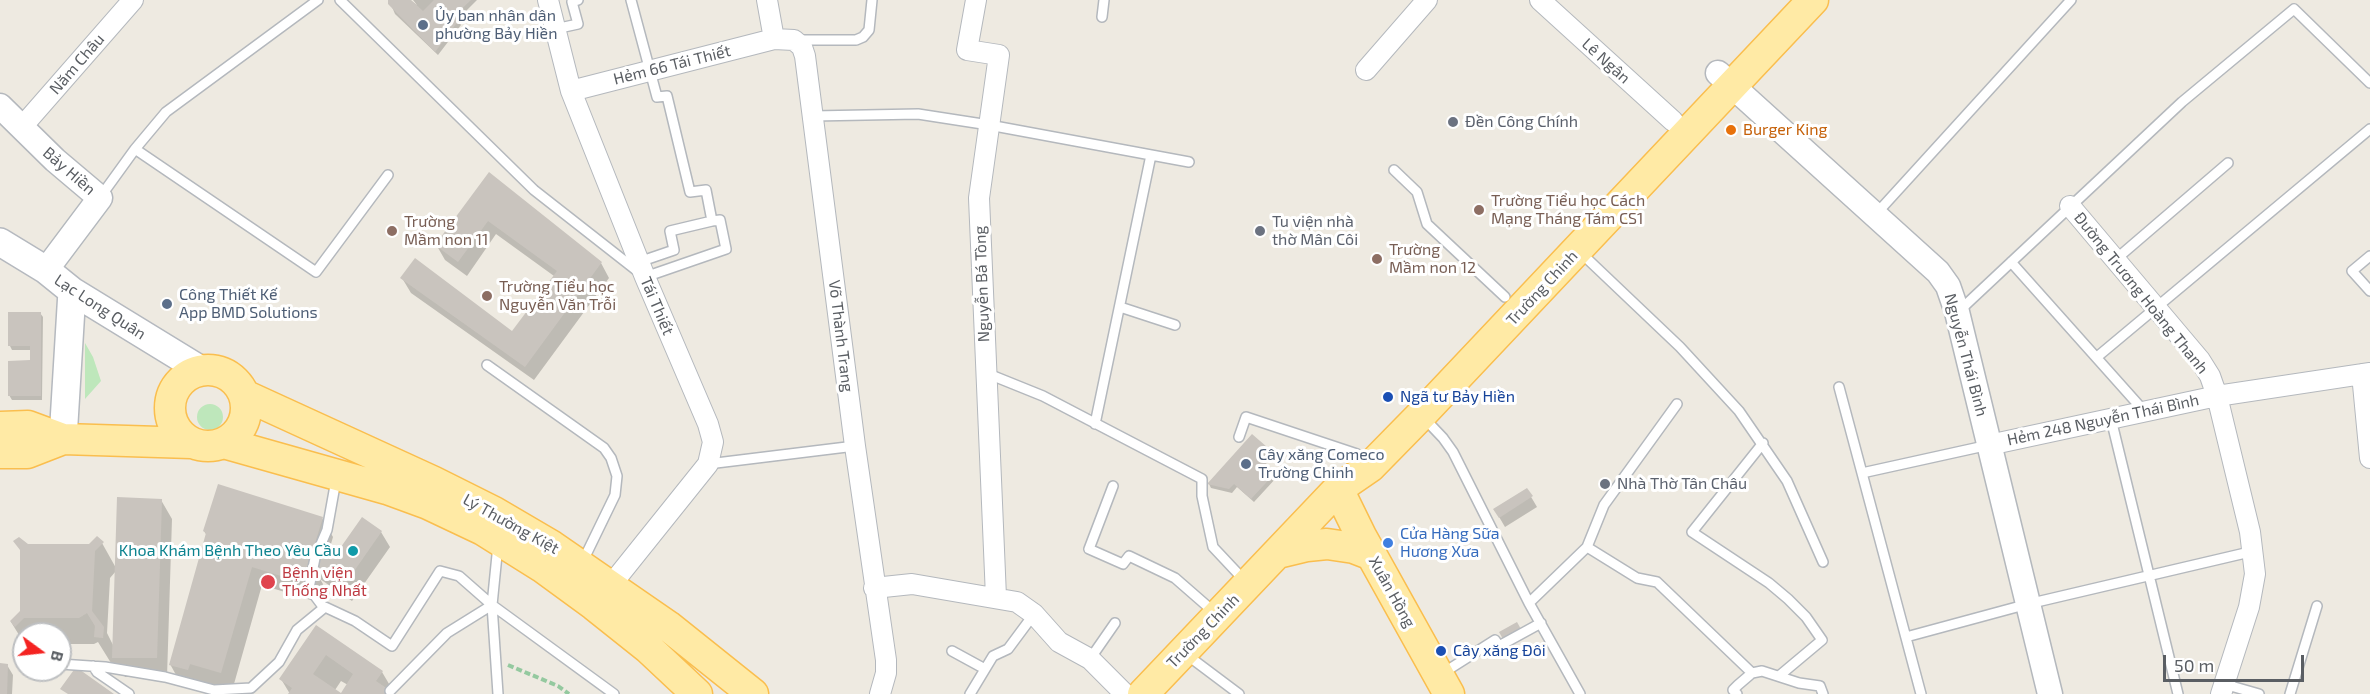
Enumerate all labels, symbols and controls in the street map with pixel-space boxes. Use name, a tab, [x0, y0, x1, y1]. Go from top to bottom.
place label: Ủy ban nhân dân phường Bảy Hiền	[435, 6, 557, 44]
marker: Ủy ban nhân dân phường Bảy Hiền	[416, 18, 430, 32]
street label: Năm Châu	[45, 30, 109, 98]
street label: Lê Ngân	[1578, 34, 1634, 88]
street label: Hẻm 66 Tái Thiết	[611, 41, 733, 89]
place label: Đền Công Chính	[1465, 112, 1578, 132]
marker: Đền Công Chính	[1446, 115, 1460, 129]
place label: Burger King	[1743, 120, 1827, 140]
marker: Burger King	[1724, 123, 1738, 137]
street label: Bảy Hiền	[39, 143, 99, 199]
place label: Trường Tiểu học Cách Mạng Tháng Tám CS1	[1491, 191, 1645, 229]
marker: Trường Tiểu học Cách Mạng Tháng Tám CS1	[1472, 203, 1486, 217]
street label: Đường Trương Hoàng Thanh	[2070, 208, 2212, 378]
place label: Trường Mầm non 11	[404, 212, 488, 250]
place label: Tu viện nhà thờ Mân Côi	[1272, 212, 1358, 250]
marker: Trường Mầm non 11	[385, 224, 399, 238]
marker: Tu viện nhà thờ Mân Côi	[1253, 224, 1267, 238]
street label: Nguyễn Bá Tòng	[970, 226, 994, 342]
place label: Trường Mầm non 12	[1389, 240, 1476, 278]
street label: Trường Chinh	[1502, 246, 1582, 330]
marker: Trường Mầm non 12	[1370, 252, 1384, 266]
street label: Lạc Long Quân	[51, 270, 149, 344]
street label: Tái Thiết	[636, 274, 678, 338]
place label: Trường Tiểu học Nguyễn Văn Trỗi	[499, 277, 616, 315]
street label: Võ Thành Trang	[825, 279, 857, 393]
place label: Công Thiết Kế App BMD Solutions	[179, 285, 318, 323]
marker: Trường Tiểu học Nguyễn Văn Trỗi	[480, 289, 494, 303]
street label: Nguyễn Thái Bình	[1940, 291, 1992, 419]
marker: Công Thiết Kế App BMD Solutions	[160, 297, 174, 311]
place label: Ngã tư Bảy Hiền	[1400, 387, 1515, 407]
marker: Ngã tư Bảy Hiền	[1381, 390, 1395, 404]
street label: Hẻm 248 Nguyễn Thái Bình	[2005, 390, 2201, 450]
place label: Cây xăng Comeco Trường Chinh	[1258, 445, 1385, 483]
marker: Cây xăng Comeco Trường Chinh	[1239, 457, 1253, 471]
place label: Nhà Thờ Tân Châu	[1617, 474, 1747, 494]
marker: Nhà Thờ Tân Châu	[1598, 477, 1612, 491]
street label: Lý Thường Kiệt	[460, 490, 562, 558]
place label: Cửa Hàng Sữa Hương Xưa	[1400, 524, 1500, 562]
marker: Cửa Hàng Sữa Hương Xưa	[1381, 536, 1395, 550]
place label: Khoa Khám Bệnh Theo Yêu Cầu	[119, 541, 341, 561]
marker: Khoa Khám Bệnh Theo Yêu Cầu	[346, 544, 360, 558]
street label: Xuân Hồng	[1365, 553, 1419, 631]
place label: Bệnh viện Thống Nhất	[282, 563, 367, 601]
marker: Bệnh viện Thống Nhất	[259, 573, 277, 591]
street label: Trường Chinh	[1163, 590, 1243, 672]
north arrow	[12, 622, 72, 682]
place label: Cây xăng Đôi	[1453, 641, 1546, 661]
scale bar	[2166, 643, 2307, 681]
marker: Cây xăng Đôi	[1434, 644, 1448, 658]
text: B	[47, 649, 68, 664]
text: 50 m	[2174, 654, 2214, 676]

